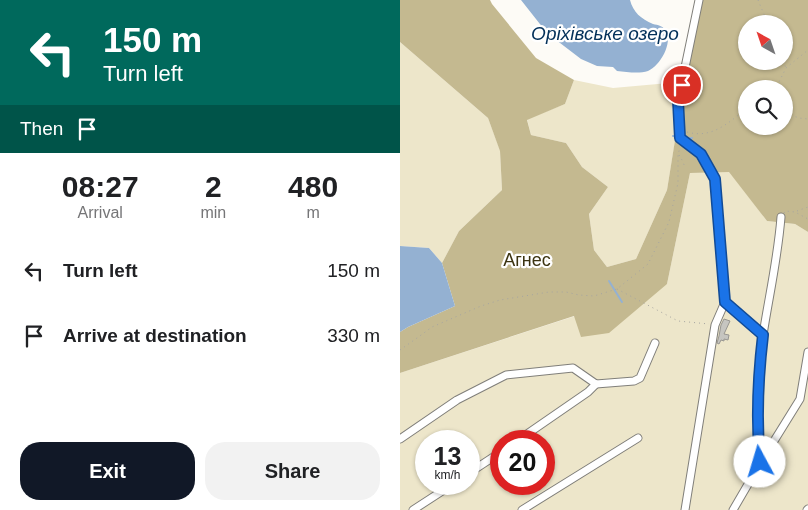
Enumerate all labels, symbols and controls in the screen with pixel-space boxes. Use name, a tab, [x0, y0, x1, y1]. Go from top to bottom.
north arrow	[738, 15, 792, 70]
map controls	[738, 15, 793, 135]
icon: left	[20, 20, 85, 85]
text: 150 m	[103, 20, 202, 59]
water label: Оріхівське озеро	[531, 23, 679, 44]
text: Turn left	[103, 61, 183, 86]
pin	[661, 64, 703, 106]
icon: arrive	[668, 71, 696, 99]
button: search	[738, 80, 793, 135]
icon: arrive	[73, 115, 101, 143]
text: Then	[20, 118, 63, 139]
text: 08:27	[62, 170, 139, 203]
text: 2	[205, 170, 222, 203]
text: 480	[288, 170, 338, 203]
text: Arrival	[78, 204, 123, 221]
text: min	[200, 204, 226, 221]
text: m	[306, 204, 320, 221]
park label: Агнес	[503, 250, 551, 270]
icon: left	[20, 257, 48, 285]
text: Turn left	[63, 260, 138, 281]
text: 150 m	[327, 260, 380, 281]
icon: arrive	[20, 322, 48, 350]
text: Arrive at destination	[63, 325, 247, 346]
text: 330 m	[327, 325, 380, 346]
speed limit sign: 20	[490, 430, 555, 495]
position arrow	[733, 435, 785, 487]
button: Exit	[20, 442, 195, 500]
button: Share	[205, 442, 380, 500]
text: 13	[434, 442, 461, 470]
text: km/h	[434, 468, 461, 482]

